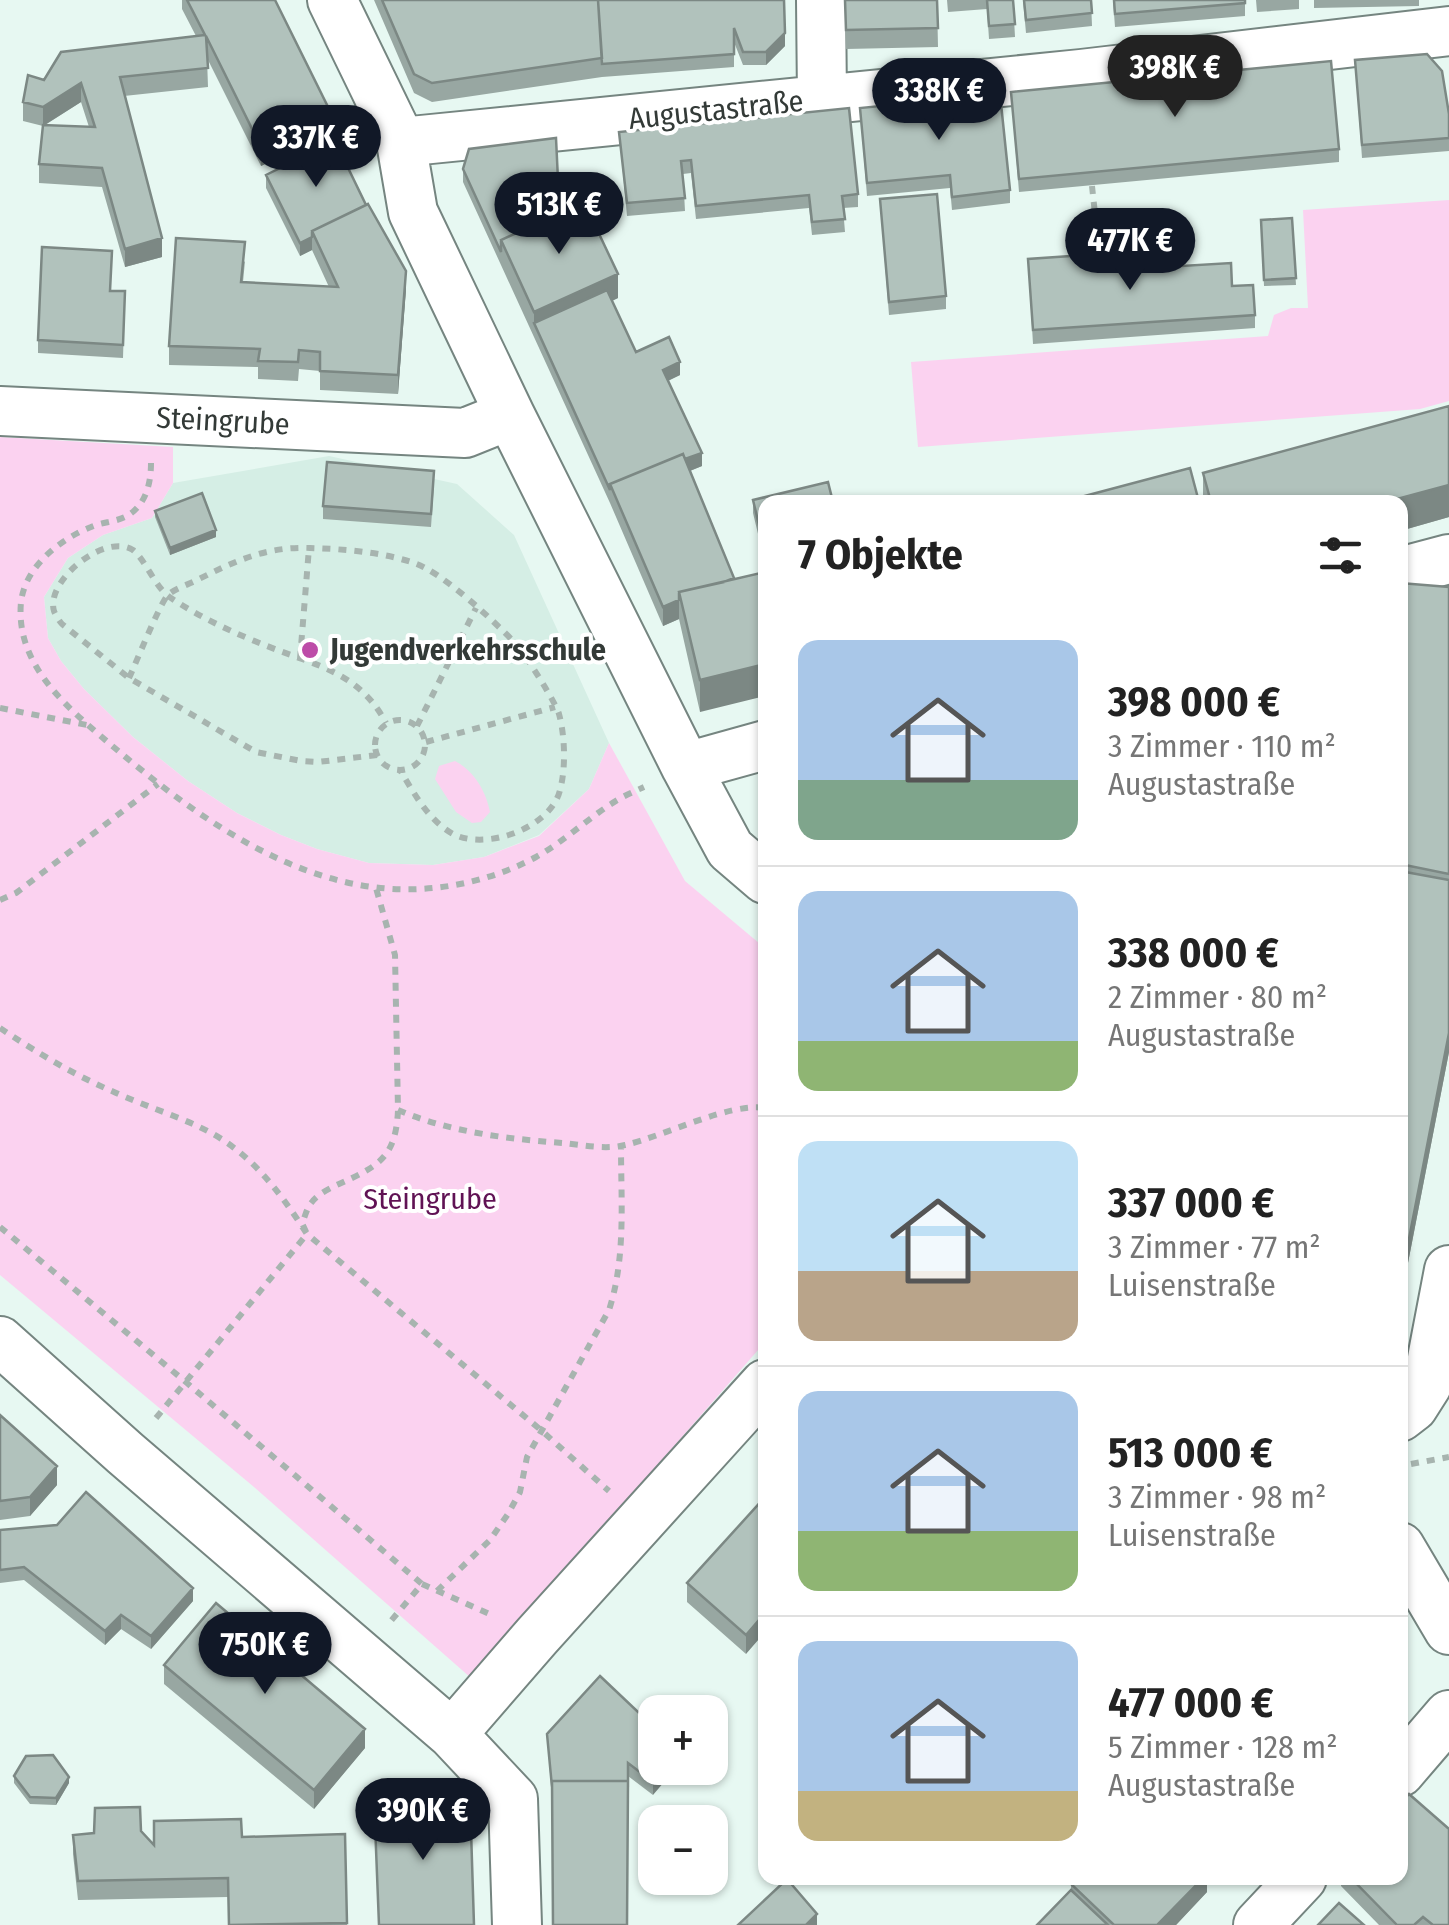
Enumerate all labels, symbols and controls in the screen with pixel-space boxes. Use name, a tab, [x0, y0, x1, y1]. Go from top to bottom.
pin: 398K €	[1094, 35, 1256, 120]
text: 398K €	[1130, 48, 1220, 86]
pin: 338K €	[858, 58, 1020, 143]
text: 338K €	[894, 71, 984, 109]
street label: Augustastraße	[627, 83, 805, 137]
pin: 337K €	[235, 105, 397, 190]
text: 337K €	[273, 118, 359, 156]
pin: 513K €	[478, 172, 640, 257]
text: 513K €	[516, 185, 602, 223]
pin: 477K €	[1049, 208, 1211, 293]
text: 477K €	[1087, 221, 1173, 259]
street label: Steingrube	[155, 400, 291, 442]
icon: filters	[1313, 528, 1368, 583]
text: 7 Objekte	[798, 530, 963, 580]
place label: Jugendverkehrsschule	[329, 632, 606, 668]
marker: Jugendverkehrsschule	[299, 639, 321, 661]
text: 398 000 €	[1108, 677, 1280, 727]
icon: home	[878, 680, 998, 800]
text: 3 Zimmer · 110 m²	[1108, 727, 1336, 765]
text: Augustastraße	[1108, 765, 1295, 803]
text: 338 000 €	[1108, 928, 1279, 978]
icon: home	[878, 931, 998, 1051]
text: 2 Zimmer · 80 m²	[1108, 978, 1327, 1016]
text: Augustastraße	[1108, 1016, 1295, 1054]
text: 337 000 €	[1108, 1178, 1274, 1228]
park label: Steingrube	[363, 1181, 497, 1217]
icon: home	[878, 1181, 998, 1301]
text: 3 Zimmer · 77 m²	[1108, 1228, 1321, 1266]
text: Luisenstraße	[1108, 1266, 1276, 1304]
text: 513 000 €	[1108, 1428, 1273, 1478]
icon: home	[878, 1431, 998, 1551]
text: 3 Zimmer · 98 m²	[1108, 1478, 1326, 1516]
text: Luisenstraße	[1108, 1516, 1276, 1554]
pin: 750K €	[184, 1612, 346, 1697]
text: 750K €	[221, 1625, 309, 1663]
text: 477 000 €	[1108, 1678, 1273, 1728]
icon: home	[878, 1681, 998, 1801]
map controls	[638, 1695, 728, 1895]
button: +	[638, 1695, 728, 1785]
text: 5 Zimmer · 128 m²	[1108, 1728, 1338, 1766]
text: Augustastraße	[1108, 1766, 1295, 1804]
pin: 390K €	[342, 1778, 504, 1863]
text: 390K €	[377, 1791, 469, 1829]
button: −	[638, 1805, 728, 1895]

